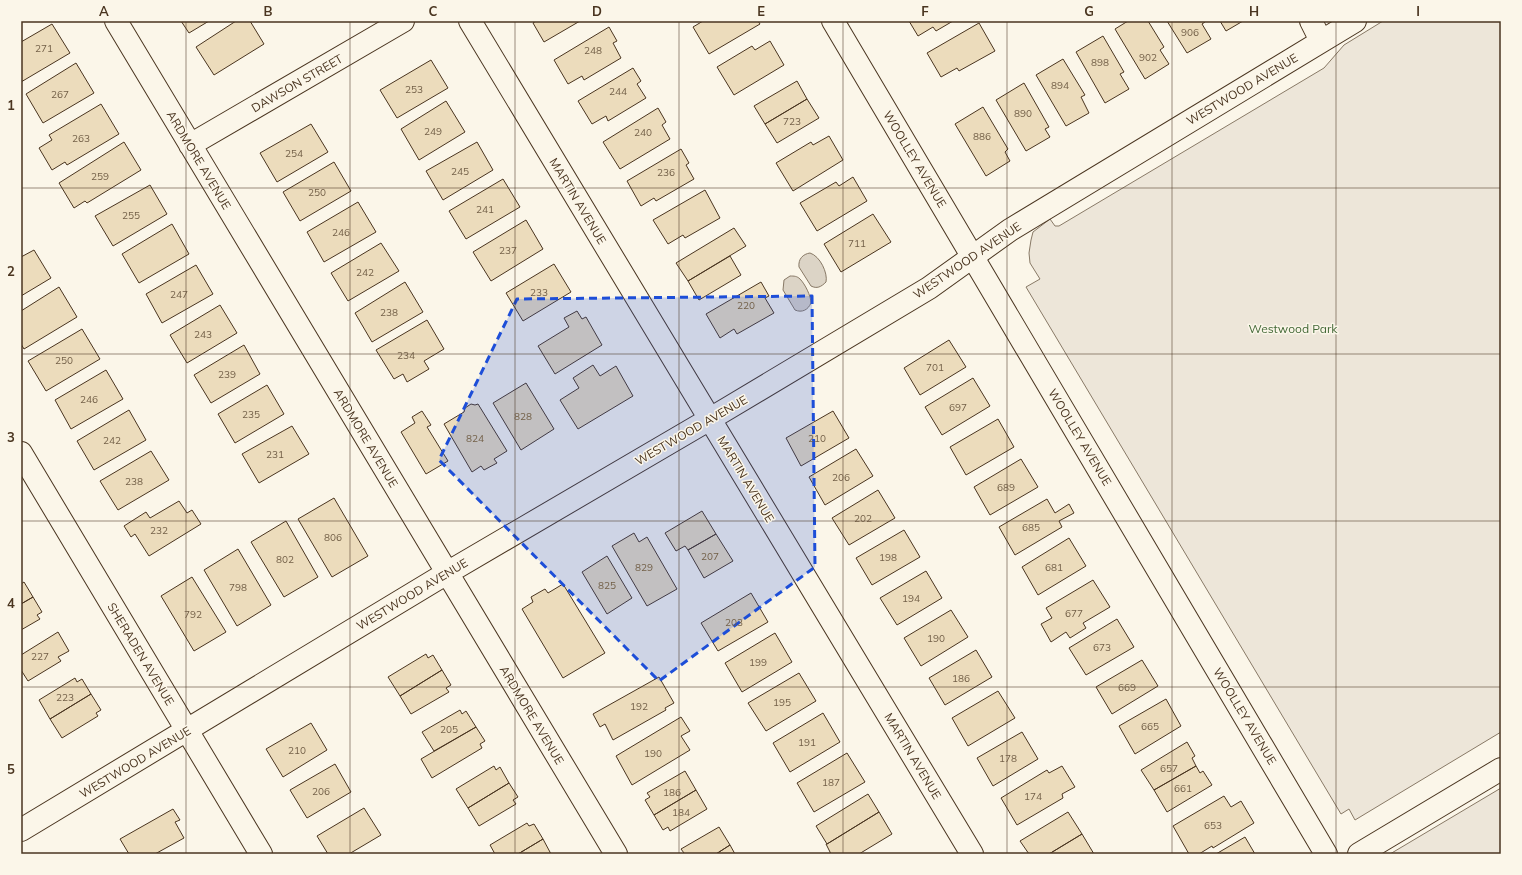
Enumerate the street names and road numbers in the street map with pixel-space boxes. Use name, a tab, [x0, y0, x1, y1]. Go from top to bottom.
street label: DAWSON STREET	[249, 50, 346, 115]
street label: WESTWOOD AVENUE	[1184, 50, 1300, 128]
street label: ARDMORE AVENUE	[164, 108, 234, 212]
street label: WOOLLEY AVENUE	[880, 108, 950, 210]
street label: MARTIN AVENUE	[546, 155, 610, 247]
street label: WESTWOOD AVENUE	[910, 218, 1024, 302]
street label: ARDMORE AVENUE	[331, 386, 401, 490]
street label: WOOLLEY AVENUE	[1045, 386, 1115, 488]
street label: WESTWOOD AVENUE	[632, 392, 750, 468]
street label: MARTIN AVENUE	[714, 433, 778, 525]
street label: WESTWOOD AVENUE	[354, 555, 470, 633]
street label: SHERADEN AVENUE	[104, 600, 178, 708]
street label: ARDMORE AVENUE	[497, 663, 567, 767]
street label: WOOLLEY AVENUE	[1210, 665, 1280, 767]
street label: MARTIN AVENUE	[881, 710, 945, 802]
street label: WESTWOOD AVENUE	[77, 723, 193, 801]

